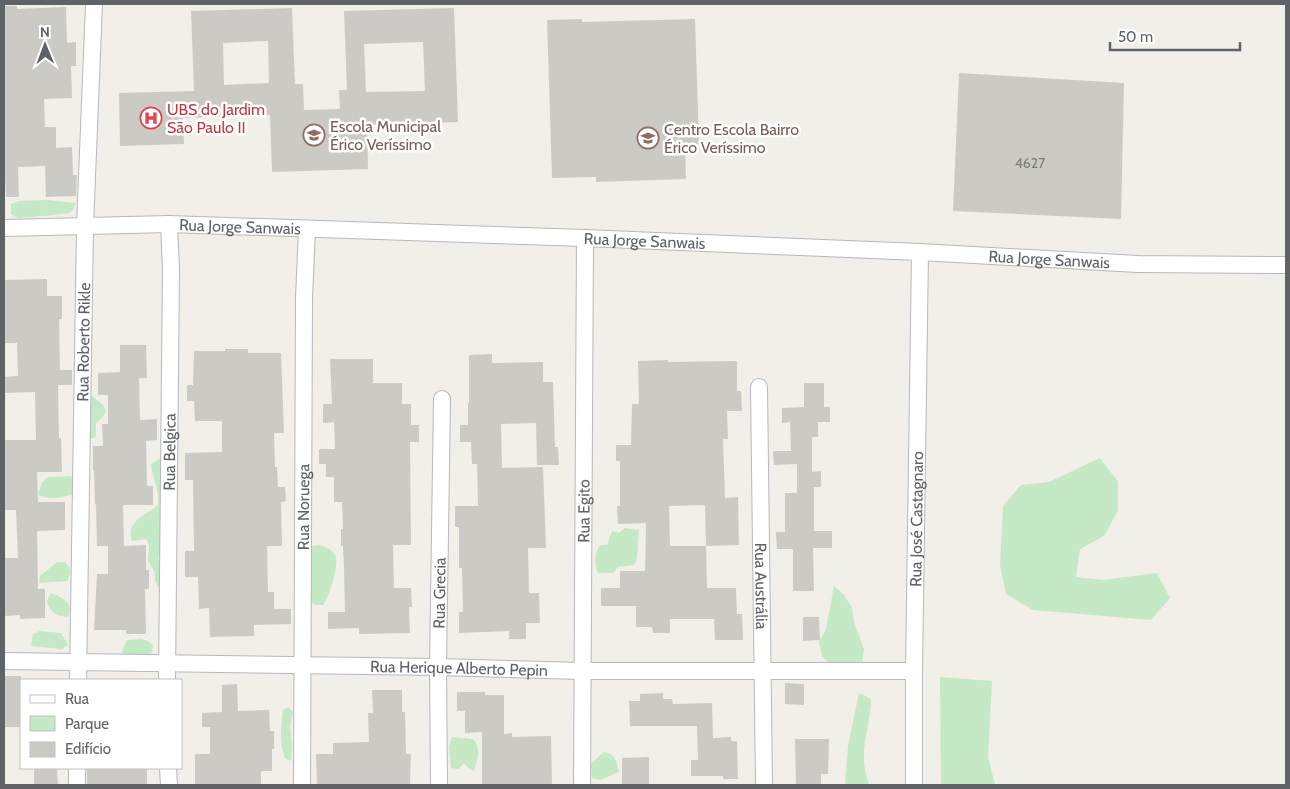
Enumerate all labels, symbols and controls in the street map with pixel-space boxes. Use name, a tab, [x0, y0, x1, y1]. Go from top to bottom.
north arrow	[20, 20, 70, 70]
scale bar	[1110, 20, 1240, 52]
text: N	[40, 23, 50, 41]
text: 50 m	[1118, 28, 1153, 46]
place label: UBS do Jardim São Paulo II	[167, 100, 265, 137]
hospital icon: UBS do Jardim São Paulo II	[139, 106, 163, 130]
place label: Escola Municipal Érico Veríssimo	[330, 117, 441, 154]
place label: Centro Escola Bairro Érico Veríssimo	[664, 120, 799, 157]
school or university icon: Escola Municipal Érico Veríssimo	[302, 123, 326, 147]
school or university icon: Centro Escola Bairro Érico Veríssimo	[636, 126, 660, 150]
house number: 4627	[1015, 154, 1045, 172]
street label: Rua Jorge Sanwais	[179, 215, 301, 238]
street label: Rua Jorge Sanwais	[583, 229, 706, 253]
street label: Rua Jorge Sanwais	[988, 247, 1111, 272]
street label: Rua Roberto Rikle	[73, 282, 94, 402]
street label: Rua Belgica	[160, 413, 180, 491]
street label: Rua José Castagnaro	[906, 451, 927, 587]
street label: Rua Noruega	[294, 463, 313, 550]
street label: Rua Egito	[574, 479, 594, 543]
street label: Rua Austrália	[751, 542, 771, 630]
street label: Rua Grecia	[430, 557, 450, 629]
street label: Rua Herique Alberto Pepin	[370, 657, 548, 680]
legend	[20, 679, 182, 769]
text: Rua	[65, 690, 90, 708]
text: Parque	[65, 715, 109, 733]
text: Edifício	[65, 740, 111, 758]

